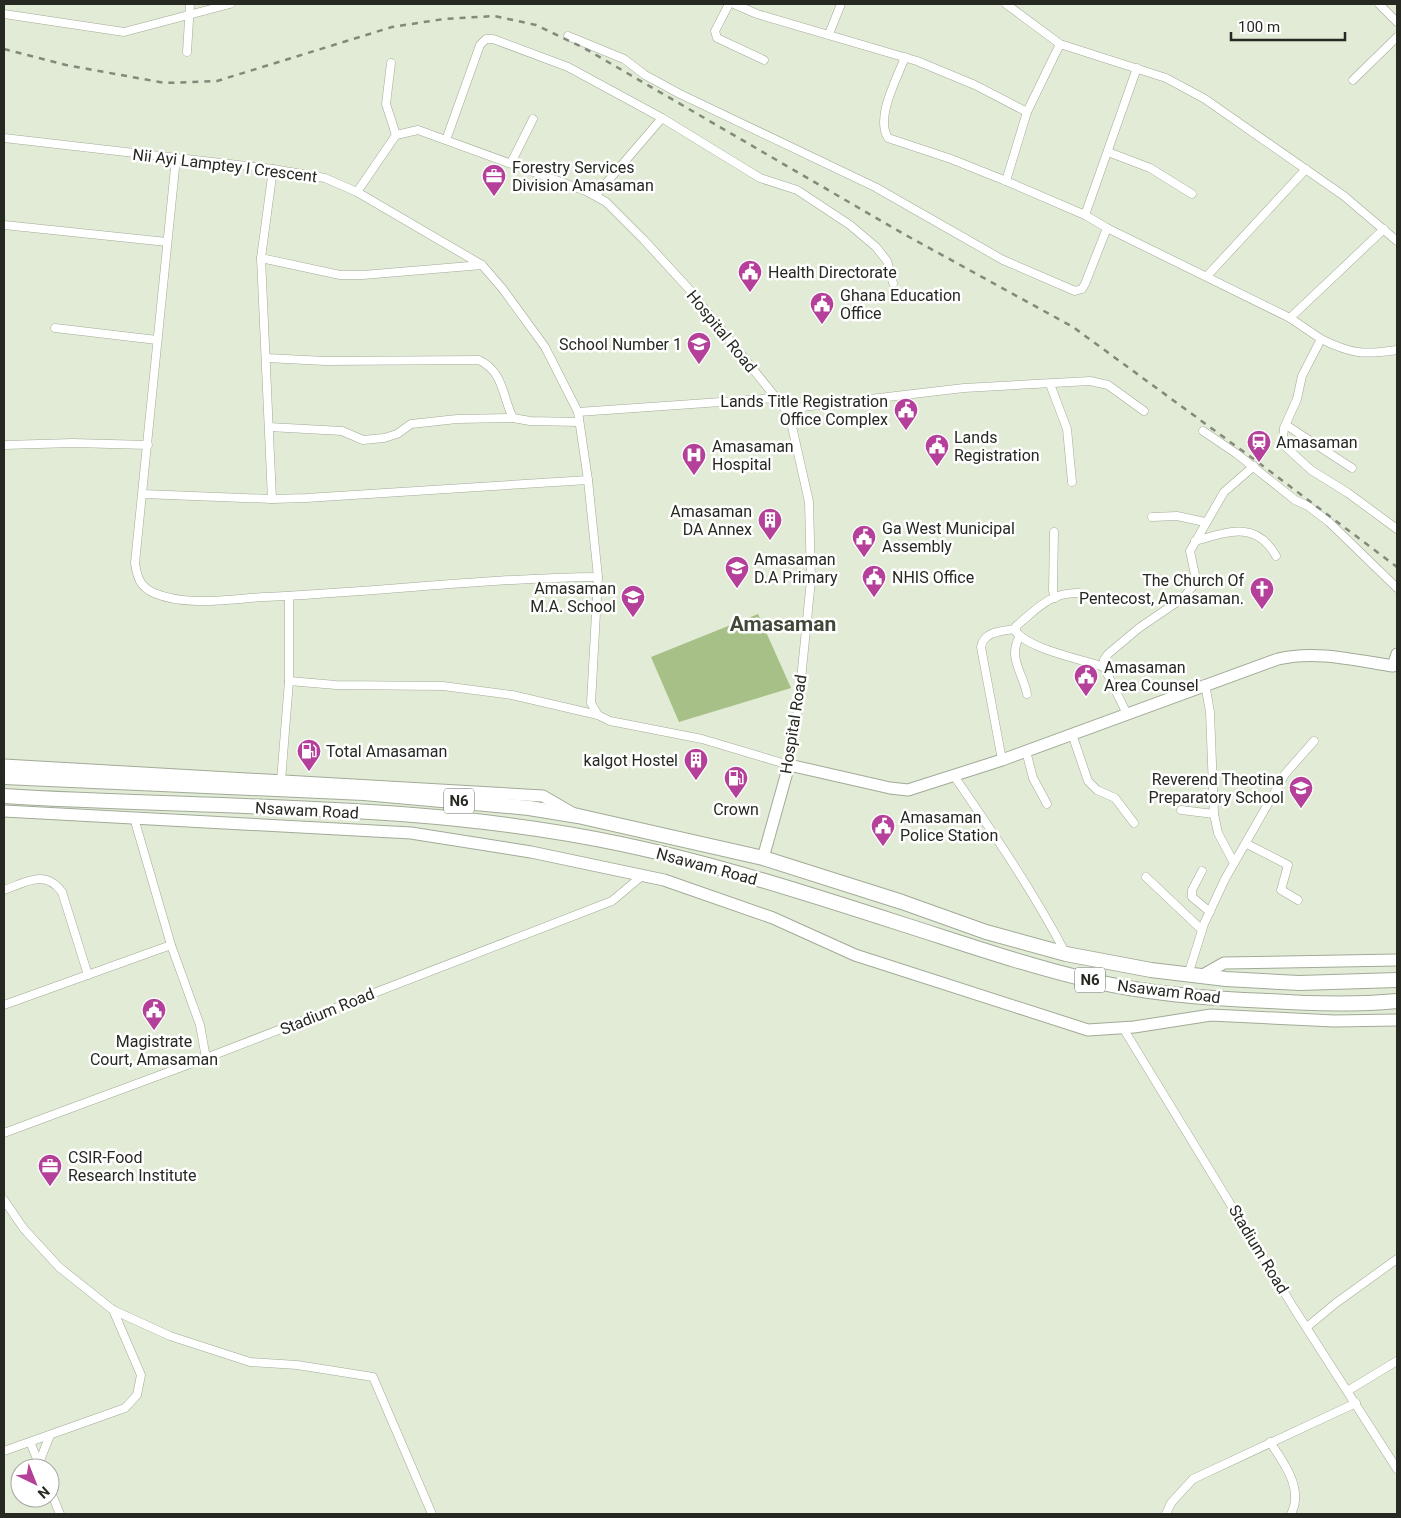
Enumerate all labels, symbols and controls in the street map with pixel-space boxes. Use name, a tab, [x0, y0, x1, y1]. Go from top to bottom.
scale bar	[1231, 10, 1345, 42]
text: 100 m	[1238, 18, 1280, 36]
street label: Nii Ayi Lamptey I Crescent	[132, 145, 318, 186]
place label: Forestry Services Division Amasaman	[512, 158, 654, 195]
office icon: Forestry Services Division Amasaman	[481, 163, 507, 197]
public building icon: Health Directorate	[737, 259, 763, 293]
place label: Health Directorate	[768, 263, 897, 282]
street label: Hospital Road	[683, 286, 761, 376]
place label: Ghana Education Office	[840, 286, 961, 323]
public building icon: Ghana Education Office	[809, 291, 835, 325]
school or university icon: School Number 1	[686, 331, 712, 365]
place label: School Number 1	[559, 335, 682, 354]
place label: Lands Title Registration Office Complex	[720, 392, 888, 429]
public building icon: Lands Title Registration Office Complex	[893, 397, 919, 431]
place label: Lands Registration	[954, 428, 1040, 465]
station icon: Amasaman	[1246, 429, 1272, 463]
public building icon: Lands Registration	[924, 433, 950, 467]
place label: Amasaman	[1276, 433, 1358, 452]
place label: Amasaman Hospital	[712, 437, 794, 474]
hospital icon: Amasaman Hospital	[681, 442, 707, 476]
place label: Amasaman DA Annex	[670, 502, 752, 539]
building icon: Amasaman DA Annex	[757, 507, 783, 541]
place label: Ga West Municipal Assembly	[882, 519, 1015, 556]
public building icon: Ga West Municipal Assembly	[851, 524, 877, 558]
place label: Amasaman D.A Primary	[754, 550, 838, 587]
school or university icon: Amasaman D.A Primary	[724, 555, 750, 589]
public building icon: NHIS Office	[861, 564, 887, 598]
place label: NHIS Office	[892, 568, 974, 587]
place label: The Church Of Pentecost, Amasaman.	[1079, 571, 1244, 608]
church icon: The Church Of Pentecost, Amasaman.	[1249, 576, 1275, 610]
place label: Amasaman M.A. School	[530, 579, 616, 616]
school or university icon: Amasaman M.A. School	[620, 584, 646, 618]
district label: Amasaman	[730, 612, 836, 636]
place label: Amasaman Area Counsel	[1104, 658, 1199, 695]
public building icon: Amasaman Area Counsel	[1073, 663, 1099, 697]
street label: Hospital Road	[776, 673, 811, 775]
fuel station icon: Total Amasaman	[296, 738, 322, 772]
place label: Total Amasaman	[326, 742, 447, 761]
building icon: kalgot Hostel	[683, 747, 709, 781]
place label: kalgot Hostel	[584, 751, 678, 770]
fuel station icon: Crown	[723, 765, 749, 799]
place label: Reverend Theotina Preparatory School	[1149, 770, 1284, 807]
school or university icon: Reverend Theotina Preparatory School	[1288, 775, 1314, 809]
road number: N6	[444, 788, 474, 814]
street label: Nsawam Road	[255, 798, 359, 823]
place label: Crown	[713, 800, 759, 819]
place label: Amasaman Police Station	[900, 808, 998, 845]
public building icon: Amasaman Police Station	[870, 813, 896, 847]
street label: Nsawam Road	[654, 844, 759, 889]
road number: N6	[1075, 968, 1105, 992]
street label: Nsawam Road	[1116, 976, 1222, 1007]
street label: Stadium Road	[277, 984, 377, 1039]
public building icon: Magistrate Court, Amasaman	[141, 997, 167, 1031]
place label: Magistrate Court, Amasaman	[90, 1032, 218, 1069]
place label: CSIR-Food Research Institute	[68, 1148, 197, 1185]
office icon: CSIR-Food Research Institute	[37, 1153, 63, 1187]
street label: Stadium Road	[1225, 1202, 1292, 1297]
north arrow	[10, 1458, 60, 1508]
text: N	[35, 1483, 53, 1502]

